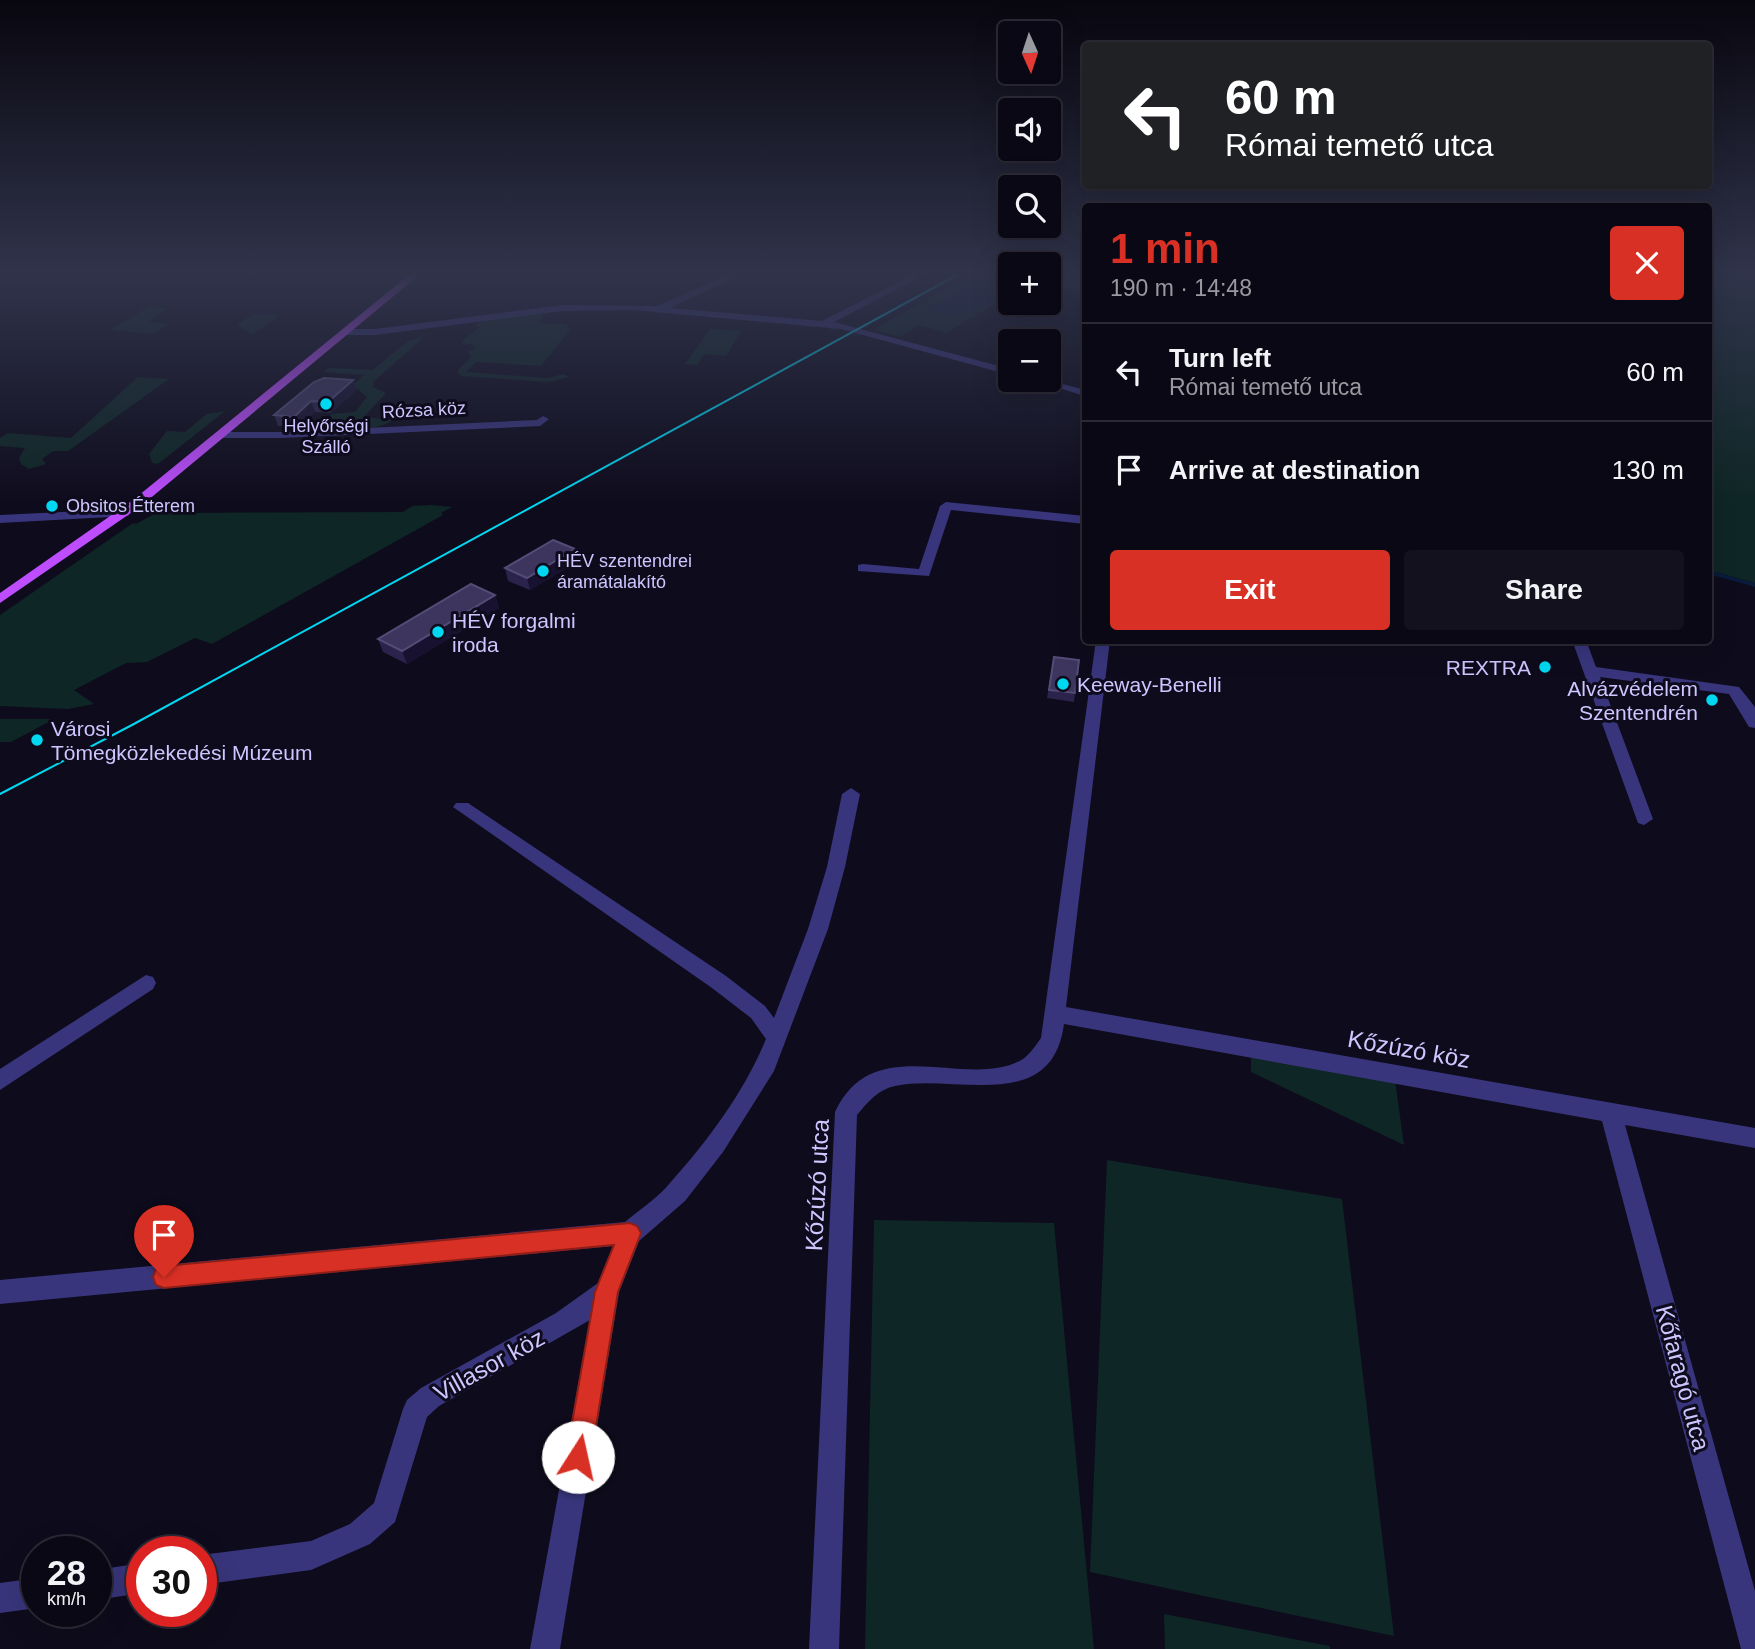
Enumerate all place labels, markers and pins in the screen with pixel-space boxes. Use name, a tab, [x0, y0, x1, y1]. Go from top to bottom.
marker: Helyőrségi Szálló	[318, 396, 334, 412]
place label: Helyőrségi Szálló	[283, 416, 369, 457]
place label: Obsitos Étterem	[66, 496, 195, 516]
marker: Obsitos Étterem	[44, 498, 60, 514]
place label: HÉV szentendrei áramátalakító	[557, 551, 692, 592]
marker: HÉV szentendrei áramátalakító	[535, 563, 551, 579]
place label: HÉV forgalmi iroda	[452, 609, 576, 656]
marker: HÉV forgalmi iroda	[430, 624, 446, 640]
place label: REXTRA	[1446, 656, 1531, 679]
marker: REXTRA	[1537, 659, 1553, 675]
place label: Keeway-Benelli	[1077, 673, 1222, 696]
marker: Keeway-Benelli	[1055, 676, 1071, 692]
place label: Alvázvédelem Szentendrén	[1567, 677, 1698, 724]
marker: Alvázvédelem Szentendrén	[1704, 692, 1720, 708]
place label: Városi Tömegközlekedési Múzeum	[51, 717, 312, 764]
marker: Városi Tömegközlekedési Múzeum	[29, 732, 45, 748]
pin	[134, 1205, 194, 1277]

